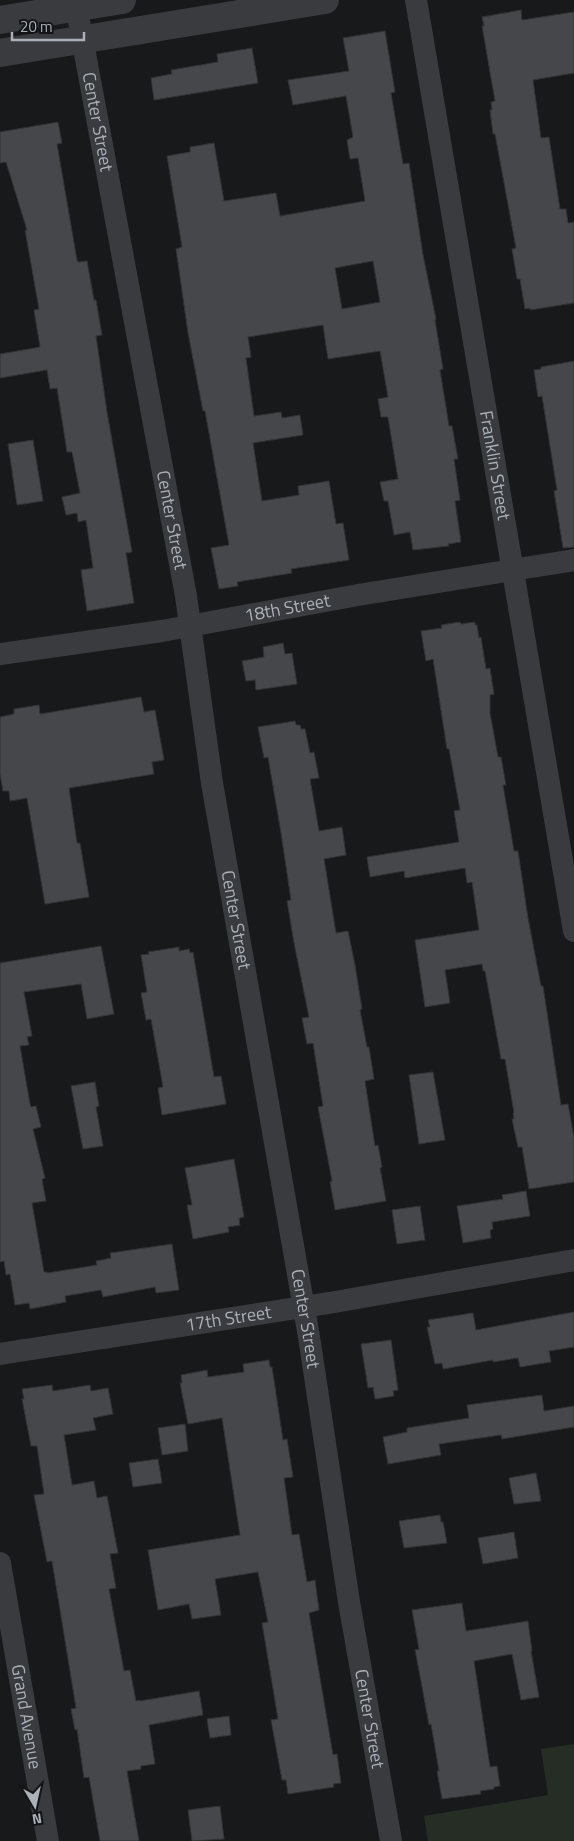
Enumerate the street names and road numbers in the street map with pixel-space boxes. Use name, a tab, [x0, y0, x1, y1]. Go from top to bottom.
street label: Center Street	[76, 70, 121, 174]
street label: Franklin Street	[473, 408, 518, 523]
street label: Center Street	[150, 468, 195, 572]
street label: 18th Street	[242, 586, 333, 629]
street label: Center Street	[214, 868, 259, 972]
street label: Center Street	[284, 1267, 328, 1371]
street label: 17th Street	[183, 1298, 274, 1338]
street label: Grand Avenue	[5, 1662, 49, 1771]
street label: Center Street	[348, 1667, 392, 1771]

